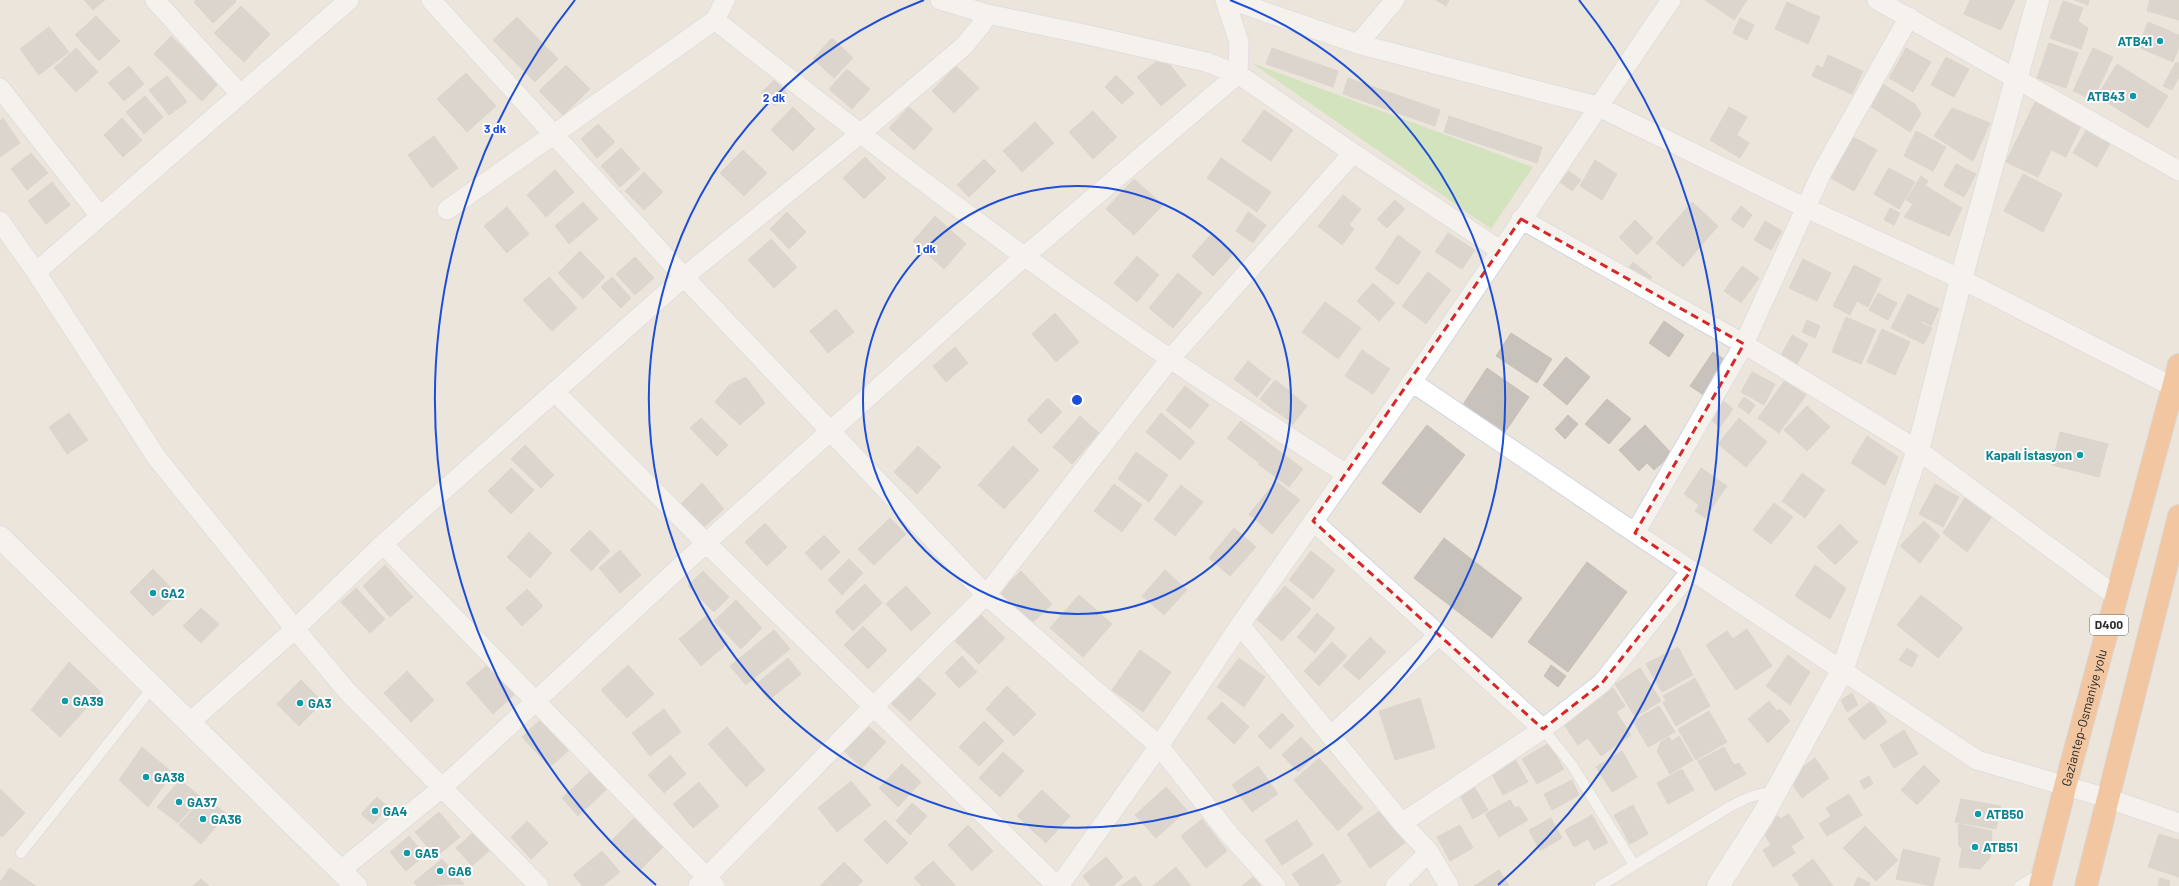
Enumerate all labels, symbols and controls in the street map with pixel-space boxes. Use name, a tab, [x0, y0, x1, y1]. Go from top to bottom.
place label: ATB41	[2118, 33, 2152, 49]
marker: ATB41	[2155, 36, 2165, 46]
place label: ATB43	[2087, 88, 2125, 104]
text: 2 dk	[763, 90, 786, 104]
marker: ATB43	[2128, 91, 2138, 101]
text: 3 dk	[484, 121, 507, 135]
text: 1 dk	[916, 241, 937, 255]
centre of rings	[1070, 393, 1084, 407]
place label: Kapalı İstasyon	[1986, 447, 2072, 463]
marker: Kapalı İstasyon	[2075, 450, 2085, 460]
place label: GA2	[161, 585, 185, 601]
marker: GA2	[148, 588, 158, 598]
road number: D400	[2090, 615, 2128, 635]
street label: Gaziantep-Osmaniye yolu	[2058, 647, 2110, 788]
place label: GA39	[73, 693, 103, 709]
place label: GA3	[308, 695, 332, 711]
marker: GA39	[60, 696, 70, 706]
marker: GA3	[295, 698, 305, 708]
place label: GA38	[154, 769, 185, 785]
marker: GA38	[141, 772, 151, 782]
place label: GA37	[187, 794, 217, 810]
marker: GA37	[174, 797, 184, 807]
place label: GA4	[383, 803, 407, 819]
marker: GA4	[370, 806, 380, 816]
place label: ATB50	[1986, 806, 2024, 822]
marker: ATB50	[1973, 809, 1983, 819]
place label: GA36	[211, 811, 241, 827]
marker: GA36	[198, 814, 208, 824]
place label: ATB51	[1983, 839, 2018, 855]
marker: ATB51	[1970, 842, 1980, 852]
place label: GA5	[415, 845, 438, 861]
marker: GA5	[402, 848, 412, 858]
place label: GA6	[448, 863, 471, 879]
marker: GA6	[435, 866, 445, 876]

